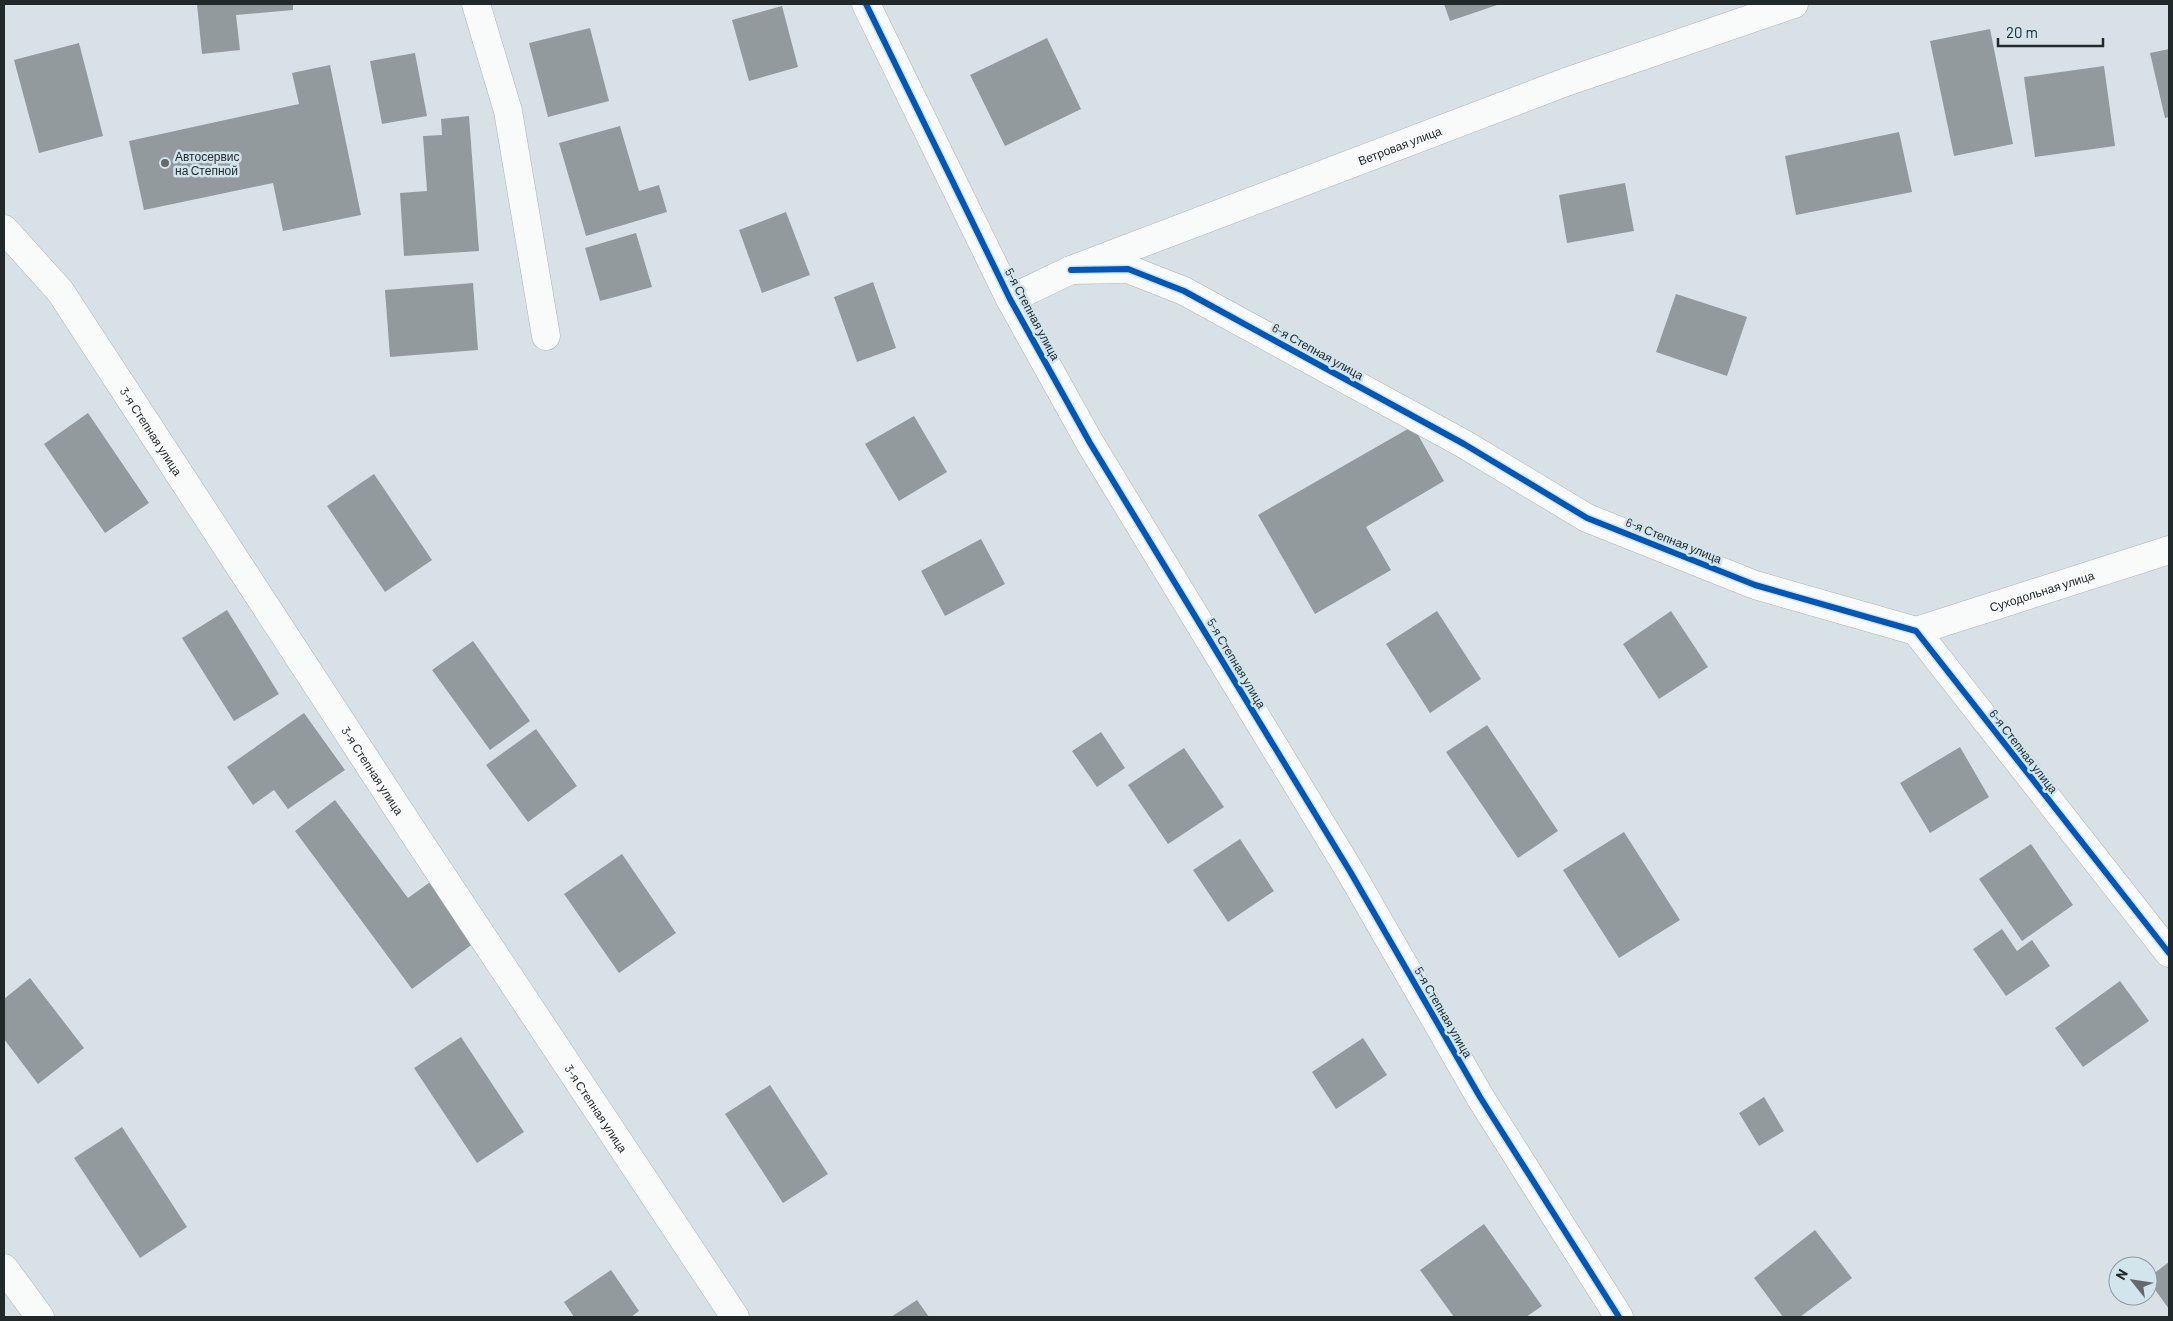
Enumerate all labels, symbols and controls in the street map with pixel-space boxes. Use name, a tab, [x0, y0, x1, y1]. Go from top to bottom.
scale bar	[1998, 15, 2103, 47]
text: 20 m	[2006, 23, 2038, 41]
street label: Ветровая улица	[1356, 123, 1443, 167]
place label: Автосервис на Степной	[175, 149, 240, 177]
marker: Автосервис на Степной	[159, 157, 171, 169]
street label: 5-я Степная улица	[1002, 266, 1063, 363]
street label: 6-я Степная улица	[1269, 320, 1366, 383]
street label: 3-я Степная улица	[118, 385, 185, 478]
street label: 6-я Степная улица	[1624, 514, 1724, 567]
street label: Суходольная улица	[1988, 567, 2096, 614]
street label: 5-я Степная улица	[1204, 616, 1269, 711]
street label: 6-я Степная улица	[1986, 706, 2061, 796]
street label: 3-я Степная улица	[339, 724, 407, 817]
street label: 5-я Степная улица	[1412, 964, 1476, 1061]
street label: 3-я Степная улица	[562, 1062, 631, 1155]
north arrow	[2108, 1256, 2158, 1306]
text: N	[2112, 1266, 2131, 1283]

